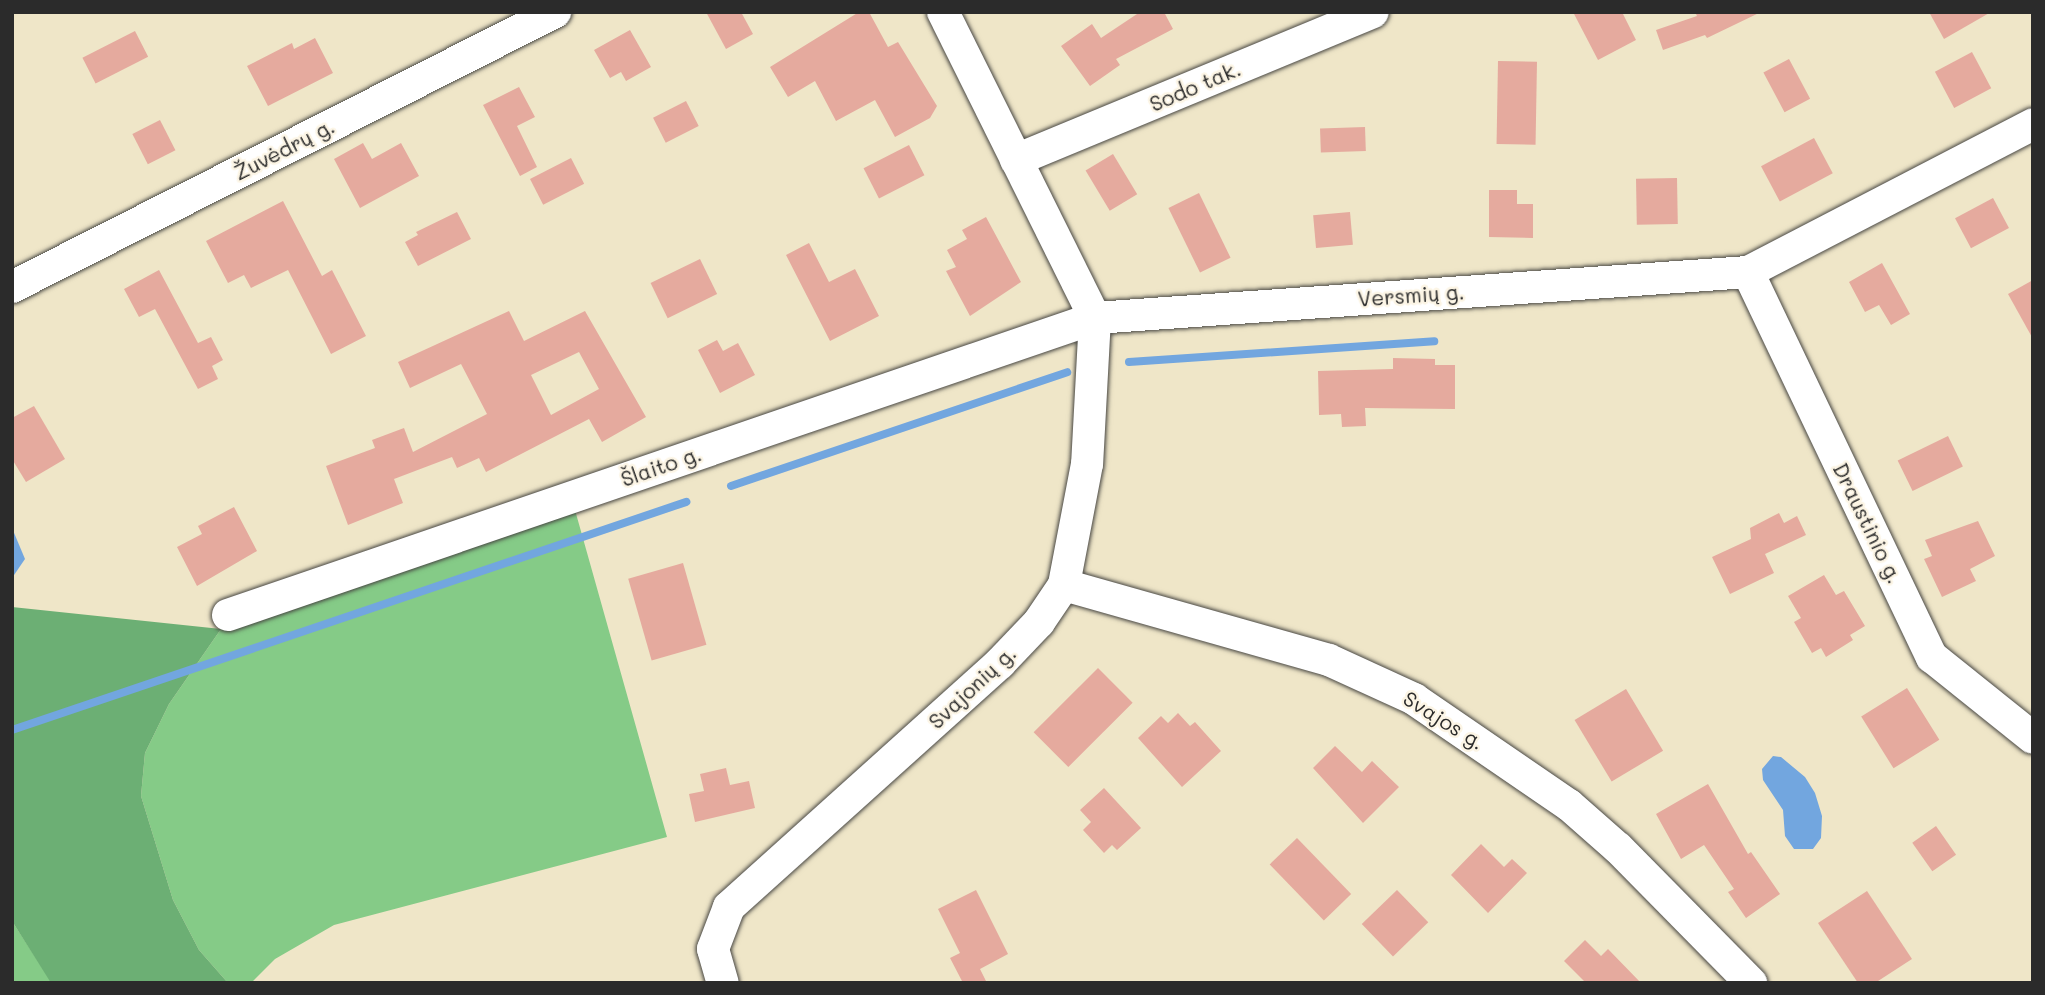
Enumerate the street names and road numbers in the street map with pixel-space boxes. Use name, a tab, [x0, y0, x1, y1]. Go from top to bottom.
street label: Sodo tak.	[1146, 56, 1244, 116]
street label: Žuvėdrų g.	[229, 113, 339, 185]
street label: Versmių g.	[1357, 279, 1465, 311]
street label: Šlaito g.	[617, 441, 705, 491]
street label: Draustinio g.	[1828, 459, 1908, 587]
street label: Svajonių g.	[923, 640, 1021, 734]
street label: Svajos g.	[1399, 685, 1489, 755]

